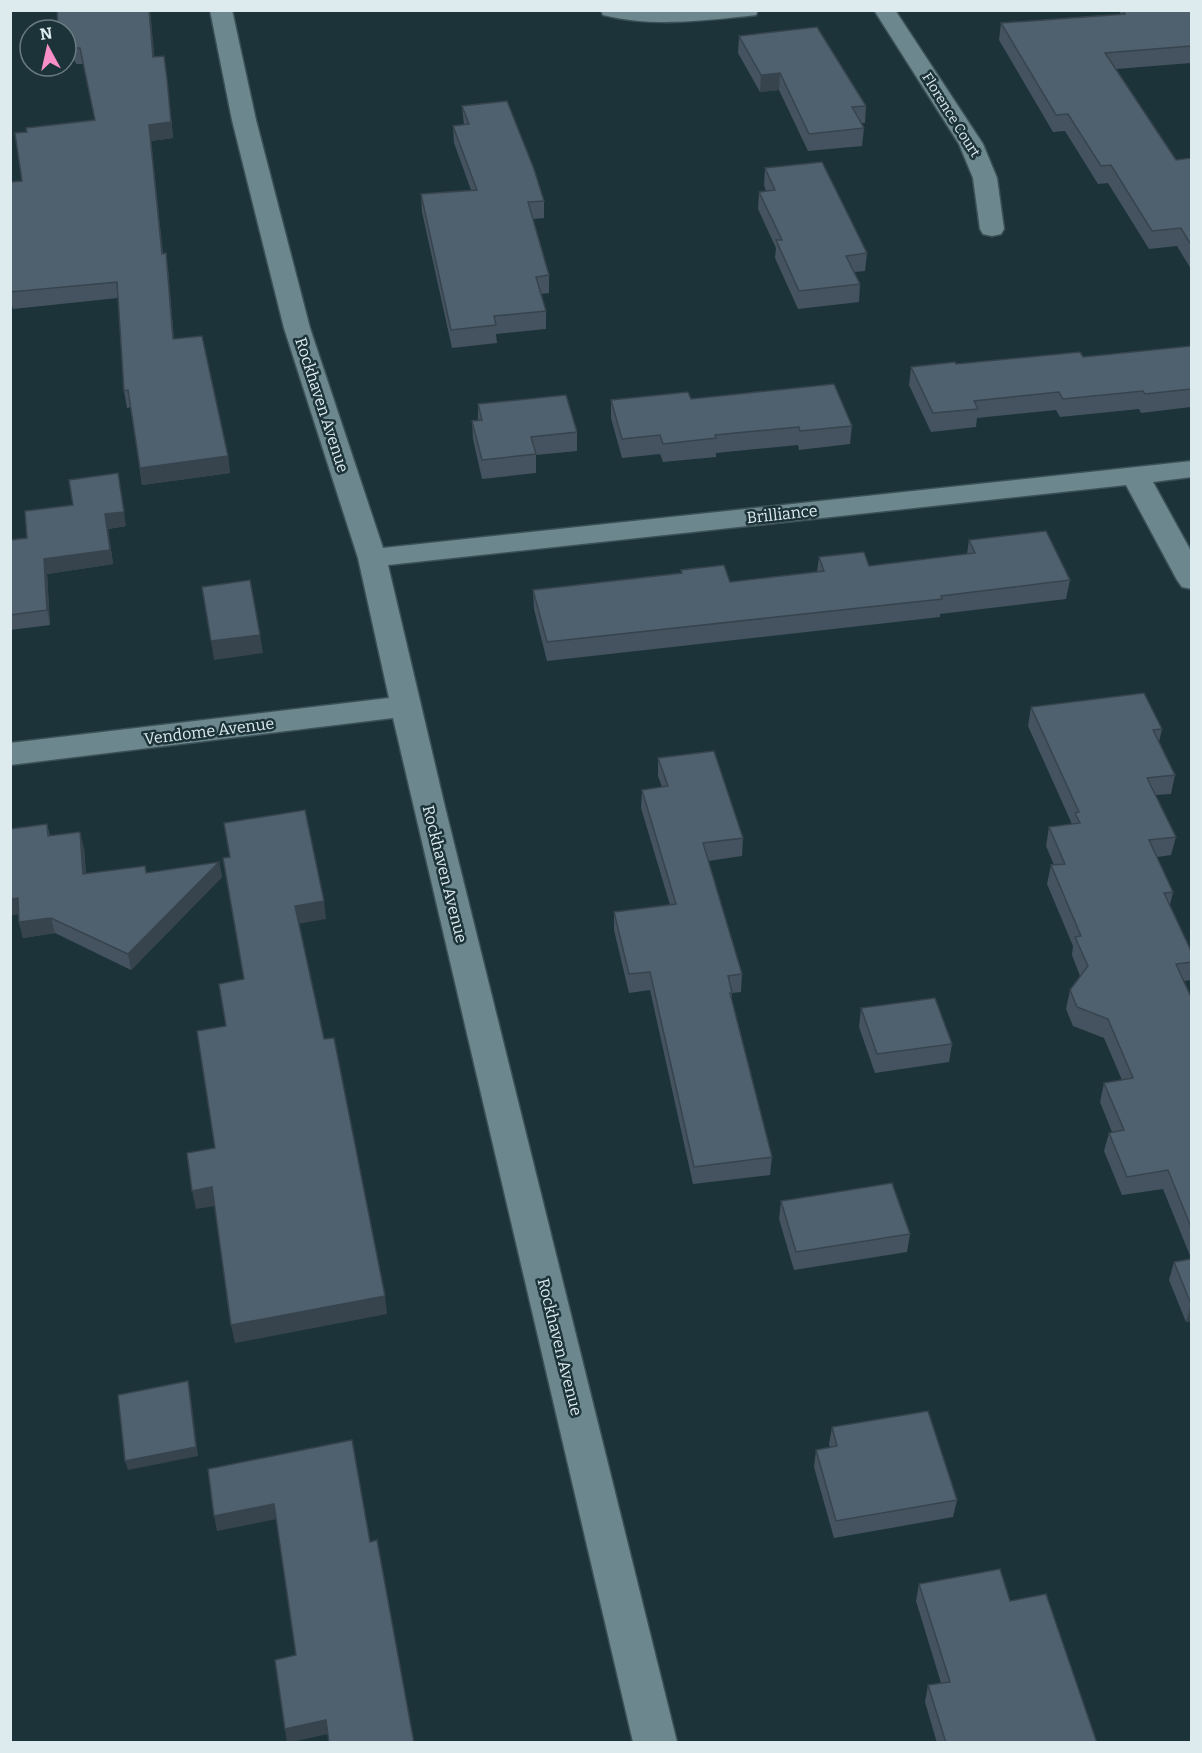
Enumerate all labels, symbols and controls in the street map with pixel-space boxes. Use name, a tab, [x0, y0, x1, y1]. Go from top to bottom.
north arrow	[18, 18, 78, 78]
text: N	[39, 23, 53, 44]
street label: Florence Court	[918, 70, 984, 160]
street label: Rockhaven Avenue	[291, 335, 353, 475]
street label: Brilliance	[746, 501, 818, 527]
street label: Vendome Avenue	[143, 714, 275, 748]
street label: Rockhaven Avenue	[419, 803, 471, 945]
street label: Rockhaven Avenue	[534, 1276, 586, 1418]

